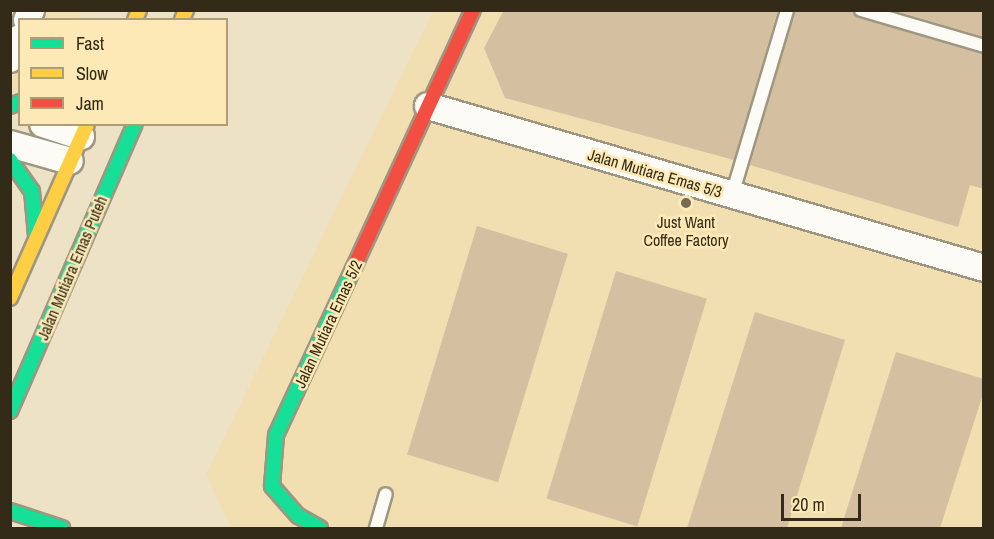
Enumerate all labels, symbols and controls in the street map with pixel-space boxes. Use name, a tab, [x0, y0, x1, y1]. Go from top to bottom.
legend	[18, 18, 228, 126]
text: Fast	[76, 31, 104, 56]
text: Slow	[76, 61, 108, 86]
text: Jam	[76, 91, 104, 116]
street label: Jalan Mutiara Emas 5/3	[586, 145, 724, 201]
street label: Jalan Mutiara Emas Puteh	[33, 193, 111, 343]
marker: Just Want Coffee Factory	[679, 196, 693, 210]
place label: Just Want Coffee Factory	[643, 212, 729, 250]
street label: Jalan Mutiara Emas 5/2	[290, 257, 366, 391]
scale bar	[784, 482, 864, 520]
text: 20 m	[792, 492, 825, 517]

